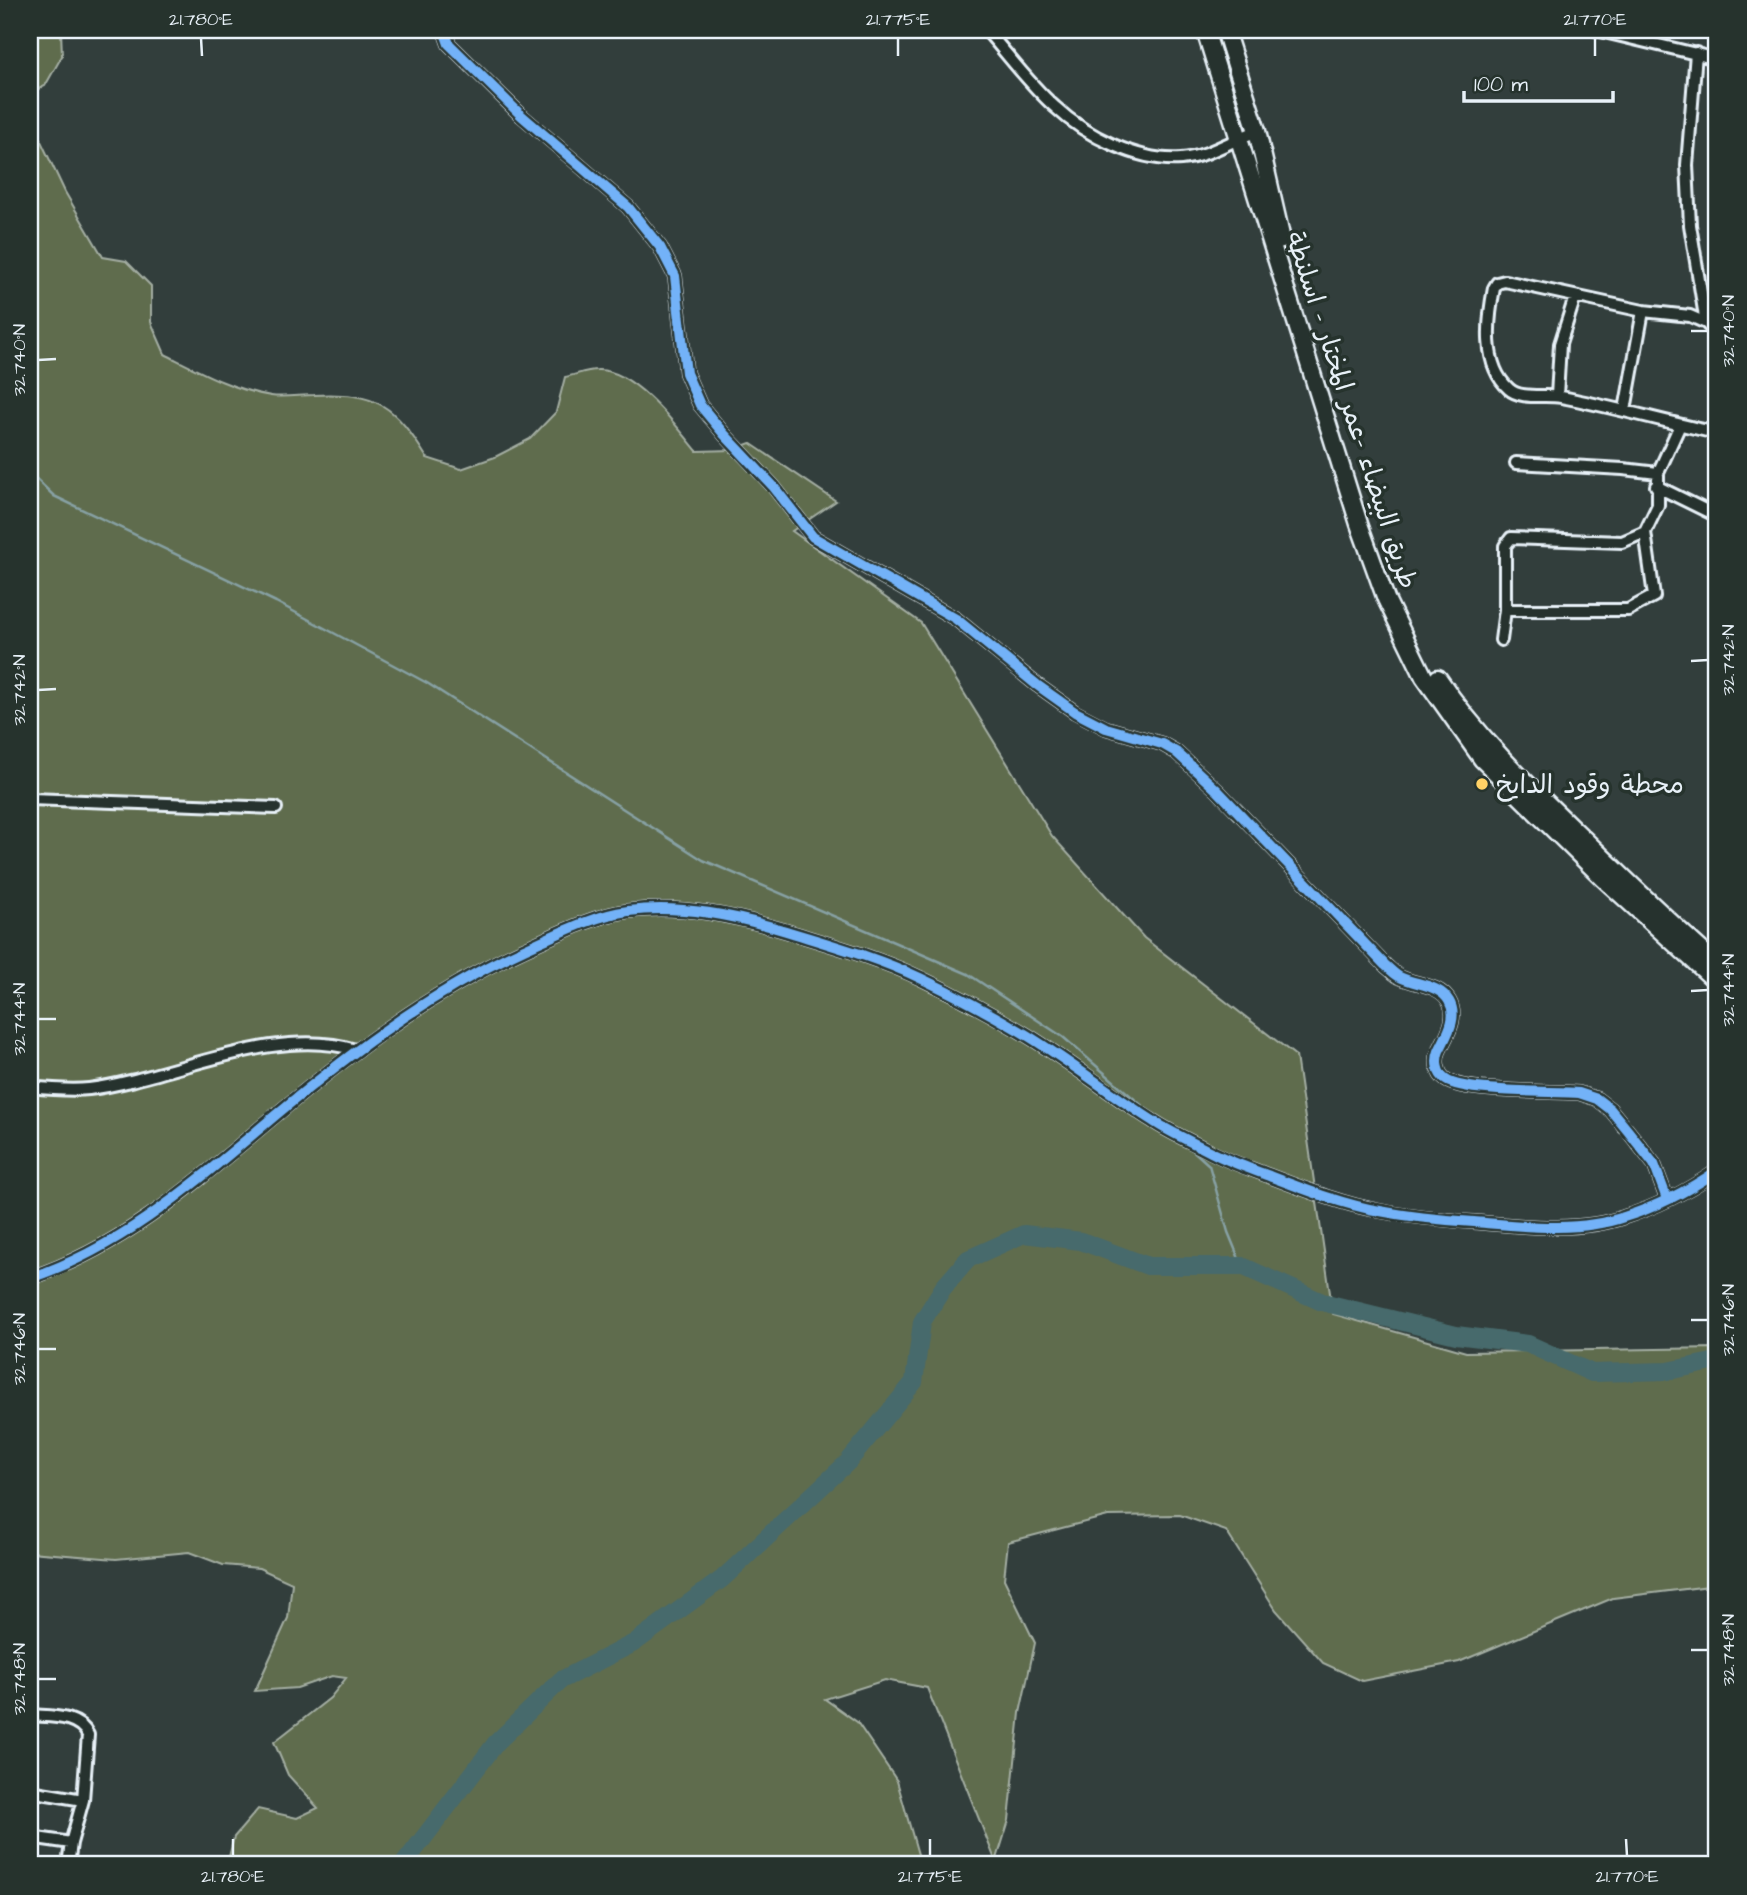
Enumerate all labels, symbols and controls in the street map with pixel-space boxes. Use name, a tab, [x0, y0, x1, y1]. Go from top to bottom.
text: 21.780°E	[169, 7, 233, 32]
text: 21.775°E	[866, 7, 931, 32]
text: 21.770°E	[1563, 7, 1627, 32]
scale bar	[1464, 60, 1612, 104]
text: 100 m	[1474, 70, 1529, 99]
street label: طريق البيضاء -عمر المختار - اسلنطة	[1276, 227, 1426, 594]
text: 32.740°N	[1716, 295, 1741, 367]
text: 32.740°N	[7, 324, 32, 396]
text: 32.742°N	[1716, 625, 1741, 695]
text: 32.742°N	[7, 655, 32, 725]
place label: محطة وقود الدايخ	[1496, 767, 1684, 803]
marker: محطة وقود الدايخ	[1474, 776, 1490, 792]
text: 32.744°N	[1716, 954, 1741, 1026]
text: 32.744°N	[7, 983, 32, 1055]
text: 32.746°N	[1716, 1284, 1741, 1356]
text: 32.746°N	[7, 1313, 32, 1385]
text: 32.748°N	[1716, 1614, 1741, 1686]
text: 32.748°N	[7, 1643, 32, 1715]
text: 21.780°E	[201, 1864, 265, 1889]
text: 21.775°E	[898, 1864, 963, 1889]
text: 21.770°E	[1595, 1864, 1659, 1889]

